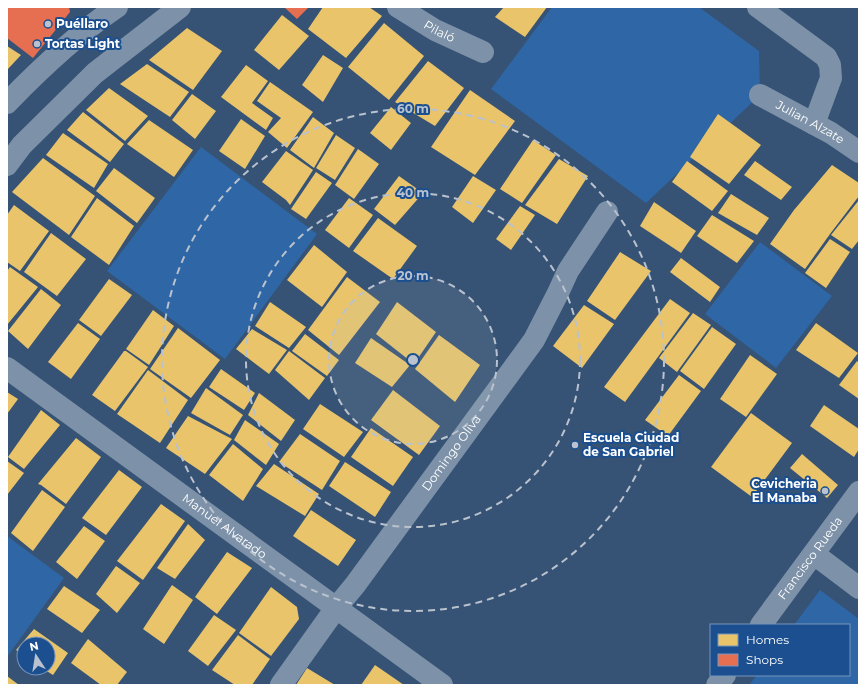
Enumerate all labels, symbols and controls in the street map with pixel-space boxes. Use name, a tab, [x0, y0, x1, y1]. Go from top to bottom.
place label: Puéllaro	[56, 16, 108, 31]
street label: Pilaló	[421, 17, 457, 45]
marker: Puéllaro	[43, 19, 53, 29]
place label: Tortas Light	[45, 36, 121, 51]
marker: Tortas Light	[32, 39, 42, 49]
street label: Julian Alzate	[773, 96, 847, 147]
text: 60 m	[397, 101, 429, 116]
text: 40 m	[397, 185, 429, 200]
text: 20 m	[397, 268, 429, 283]
centre of rings	[406, 353, 420, 367]
street label: Domingo Oliva	[418, 412, 484, 494]
place label: Escuela Ciudad de San Gabriel	[583, 430, 679, 459]
marker: Escuela Ciudad de San Gabriel	[570, 440, 580, 450]
place label: Cevicheria El Manaba	[751, 476, 817, 505]
marker: Cevicheria El Manaba	[820, 486, 830, 496]
street label: Manuel Alvarado	[180, 490, 270, 562]
street label: Francisco Rueda	[774, 513, 845, 602]
legend	[710, 624, 850, 676]
text: Homes	[746, 632, 789, 647]
north arrow	[16, 636, 56, 676]
text: N	[28, 638, 40, 654]
text: Shops	[746, 652, 783, 667]

